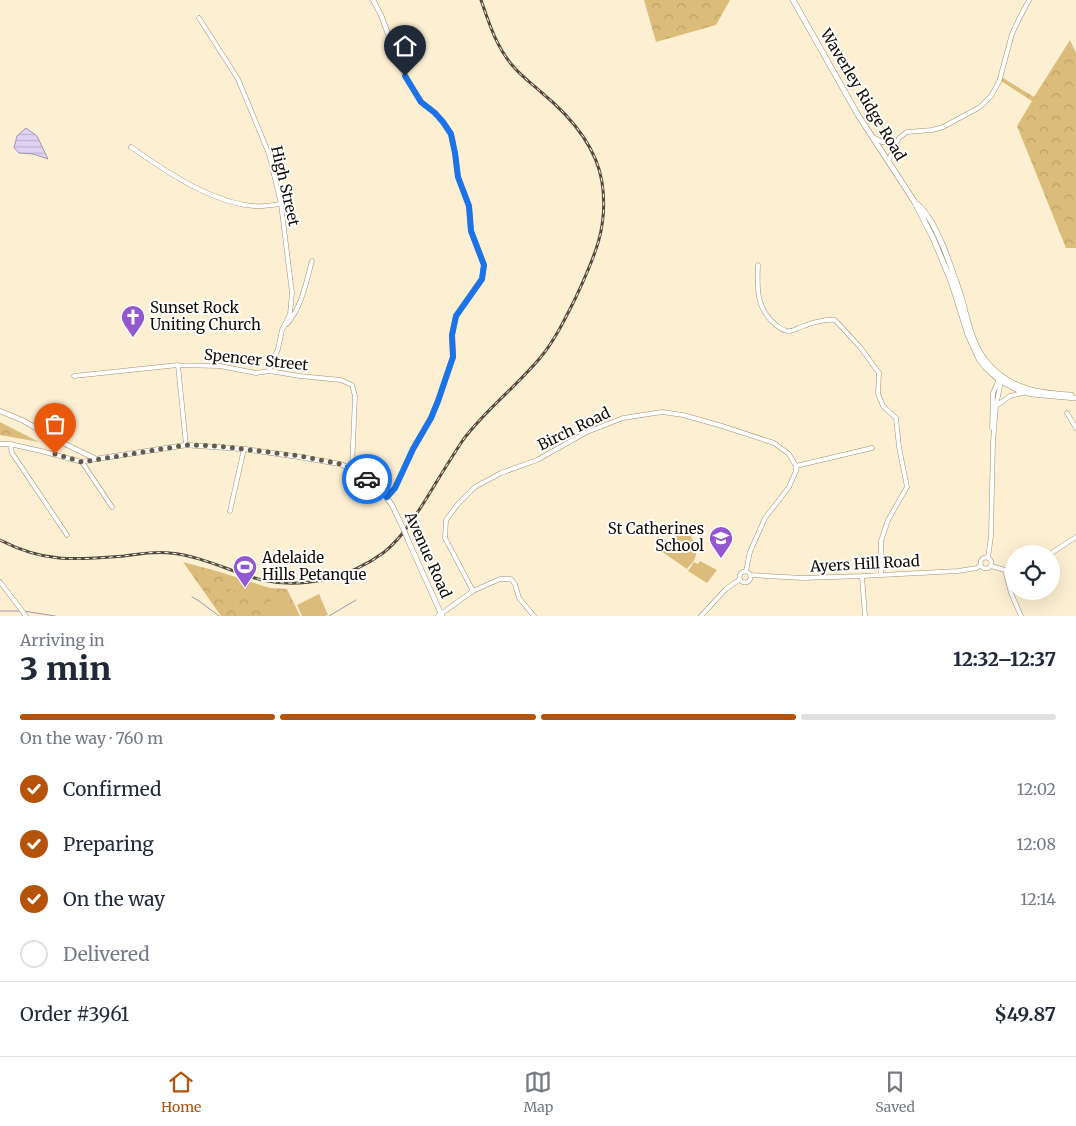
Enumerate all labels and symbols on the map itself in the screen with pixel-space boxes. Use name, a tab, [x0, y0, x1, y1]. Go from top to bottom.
street label: Waverley Ridge Road	[816, 24, 910, 164]
pin	[384, 25, 426, 76]
street label: High Street	[267, 144, 304, 228]
place label: Sunset Rock Uniting Church	[150, 298, 261, 334]
church icon: Sunset Rock Uniting Church	[120, 304, 146, 338]
street label: Spencer Street	[203, 345, 309, 374]
pin	[34, 403, 76, 454]
street label: Birch Road	[534, 403, 613, 454]
courier	[342, 454, 392, 504]
street label: Avenue Road	[401, 508, 456, 601]
place label: St Catherines School	[608, 519, 704, 555]
school or university icon: St Catherines School	[708, 525, 734, 559]
place label: Adelaide Hills Petanque	[261, 548, 366, 584]
street label: Ayers Hill Road	[809, 551, 920, 576]
sports icon: Adelaide Hills Petanque	[232, 554, 258, 588]

